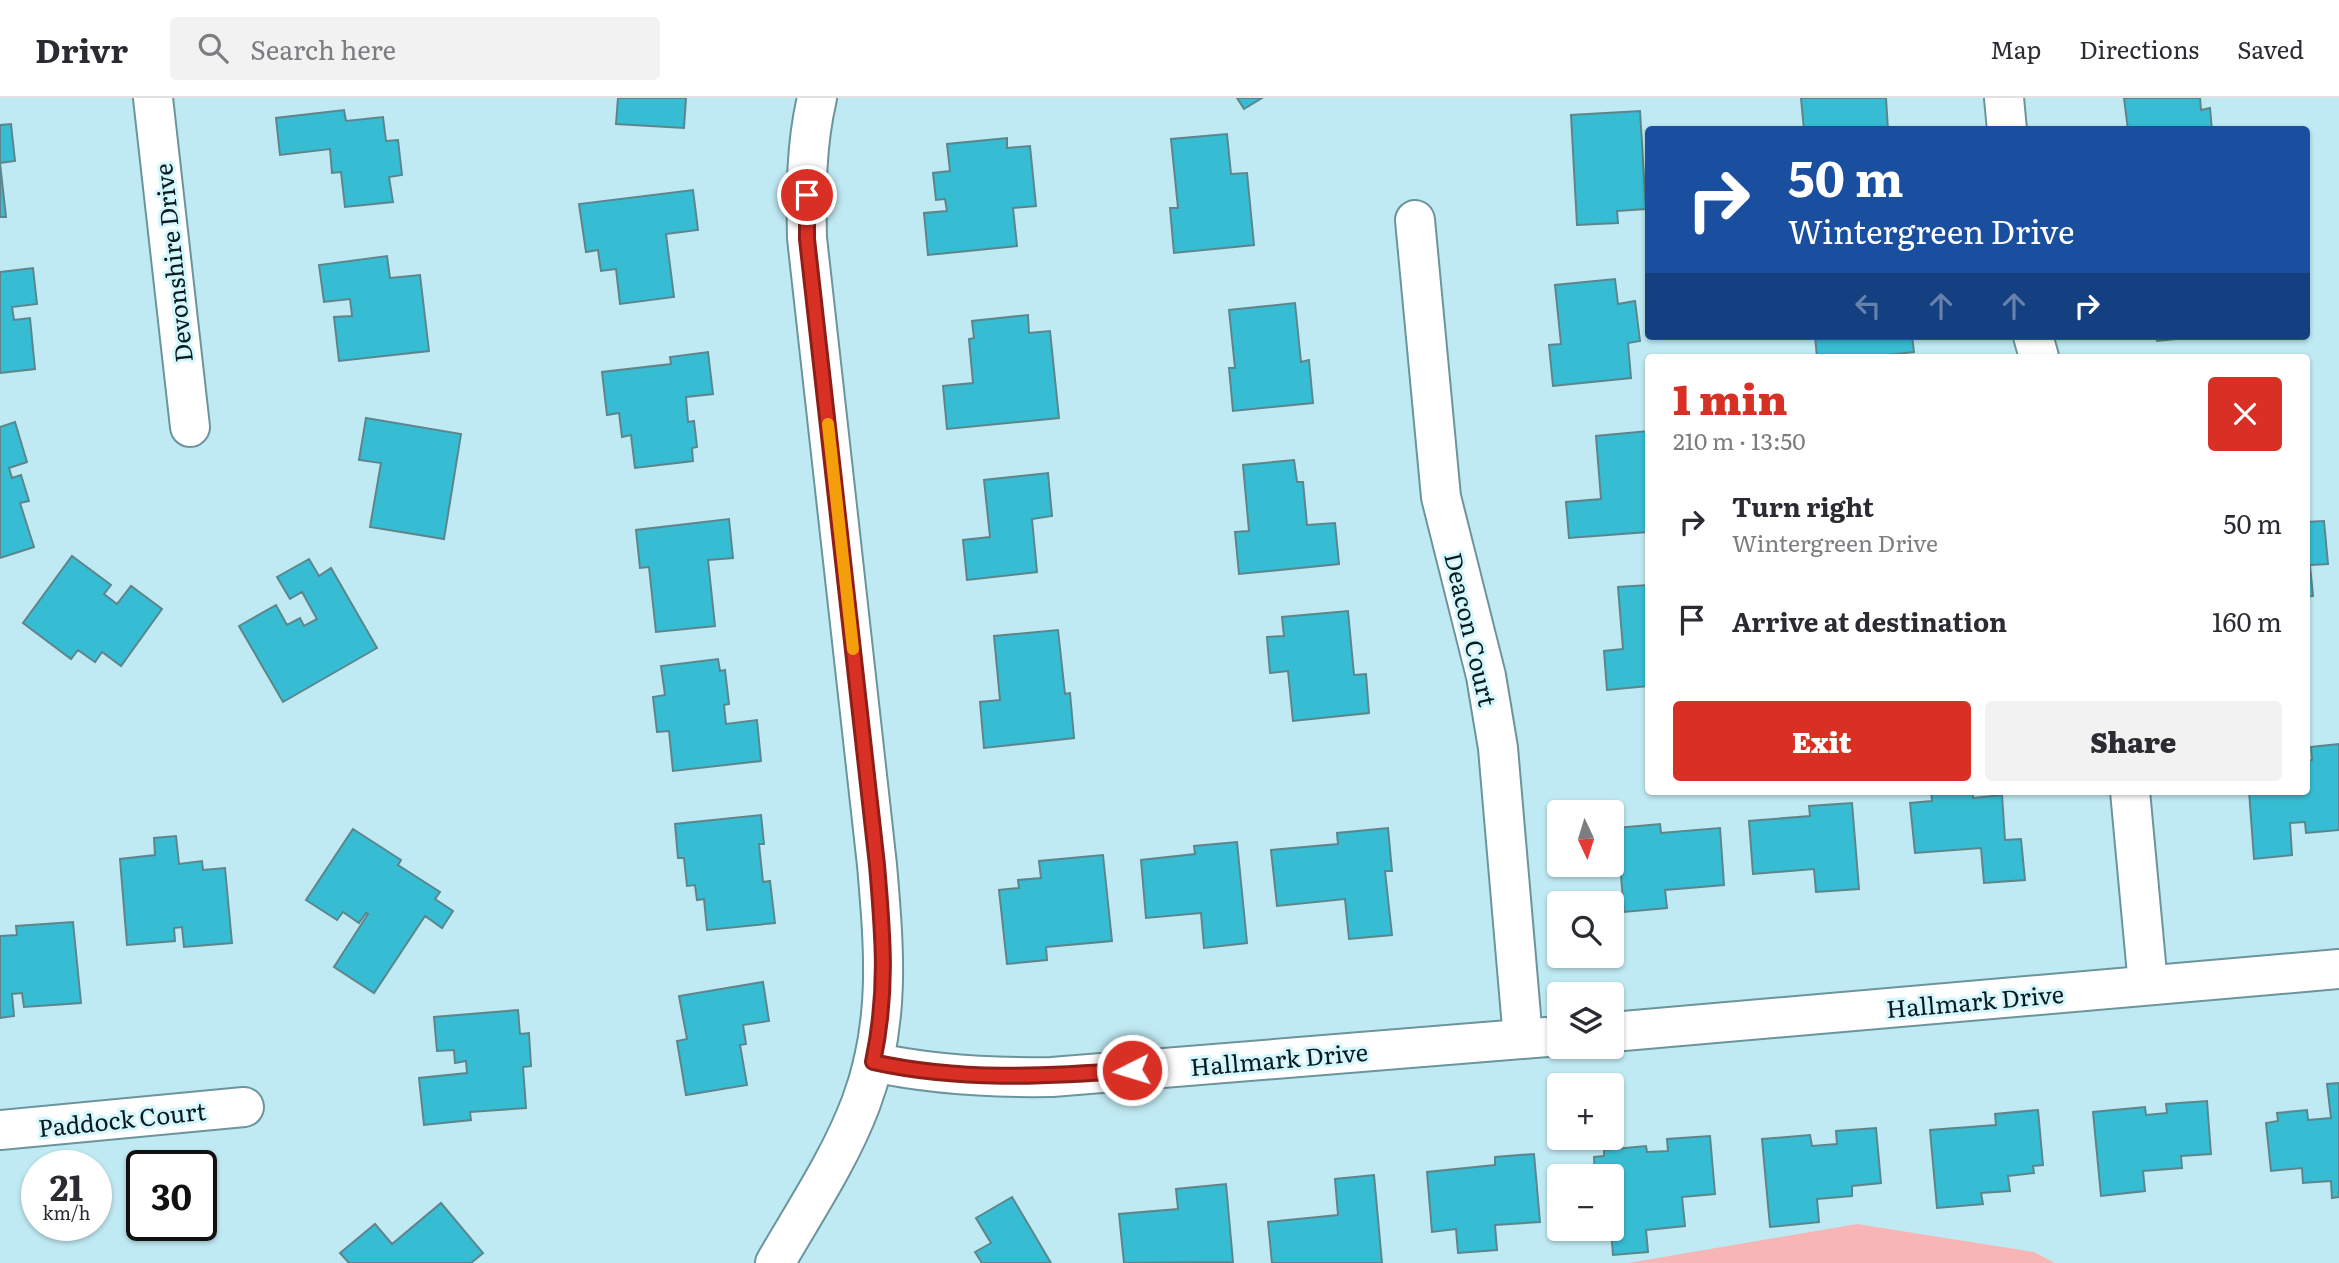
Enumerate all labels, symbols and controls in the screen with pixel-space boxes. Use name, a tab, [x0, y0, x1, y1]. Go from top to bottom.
search box	[170, 17, 660, 80]
text: Drivr	[35, 24, 128, 73]
icon: search	[194, 29, 232, 67]
text: Search here	[250, 29, 396, 68]
text: Map	[1990, 31, 2041, 66]
text: Directions	[2079, 31, 2199, 66]
text: Saved	[2237, 31, 2304, 66]
text: 50 m	[1788, 139, 1904, 212]
icon: right	[1673, 154, 1764, 245]
street label: Devonshire Drive	[144, 162, 200, 364]
pin	[777, 165, 837, 225]
icon: arrive	[788, 176, 826, 214]
text: Wintergreen Drive	[1788, 206, 2075, 254]
icon: left	[1849, 287, 1887, 325]
icon: ahead	[1922, 287, 1960, 325]
icon: ahead	[1995, 287, 2033, 325]
icon: right	[2068, 287, 2106, 325]
text: 1 min	[1673, 366, 1788, 428]
button: close	[2208, 377, 2282, 451]
text: 210 m · 13:50	[1673, 423, 1806, 457]
text: Turn right	[1732, 486, 1874, 525]
icon: right	[1673, 503, 1711, 541]
text: 50 m	[2223, 503, 2282, 542]
text: Wintergreen Drive	[1732, 525, 1938, 559]
street label: Deacon Court	[1437, 549, 1507, 710]
icon: arrive	[1673, 601, 1711, 639]
text: Arrive at destination	[1732, 601, 2007, 640]
text: 160 m	[2212, 601, 2282, 640]
button: Exit	[1673, 701, 1971, 781]
button: Share	[1985, 701, 2282, 781]
north arrow	[1547, 800, 1624, 877]
map controls	[1547, 800, 1624, 1241]
button: search	[1547, 891, 1624, 968]
street label: Hallmark Drive	[1885, 975, 2065, 1025]
button: layers	[1547, 982, 1624, 1059]
position arrow	[1095, 1033, 1169, 1107]
street label: Hallmark Drive	[1189, 1033, 1369, 1083]
button: +	[1547, 1073, 1624, 1150]
street label: Paddock Court	[36, 1092, 208, 1144]
speed limit sign: 30	[126, 1150, 217, 1241]
text: 21	[50, 1160, 83, 1212]
button: −	[1547, 1164, 1624, 1241]
text: km/h	[43, 1199, 90, 1226]

